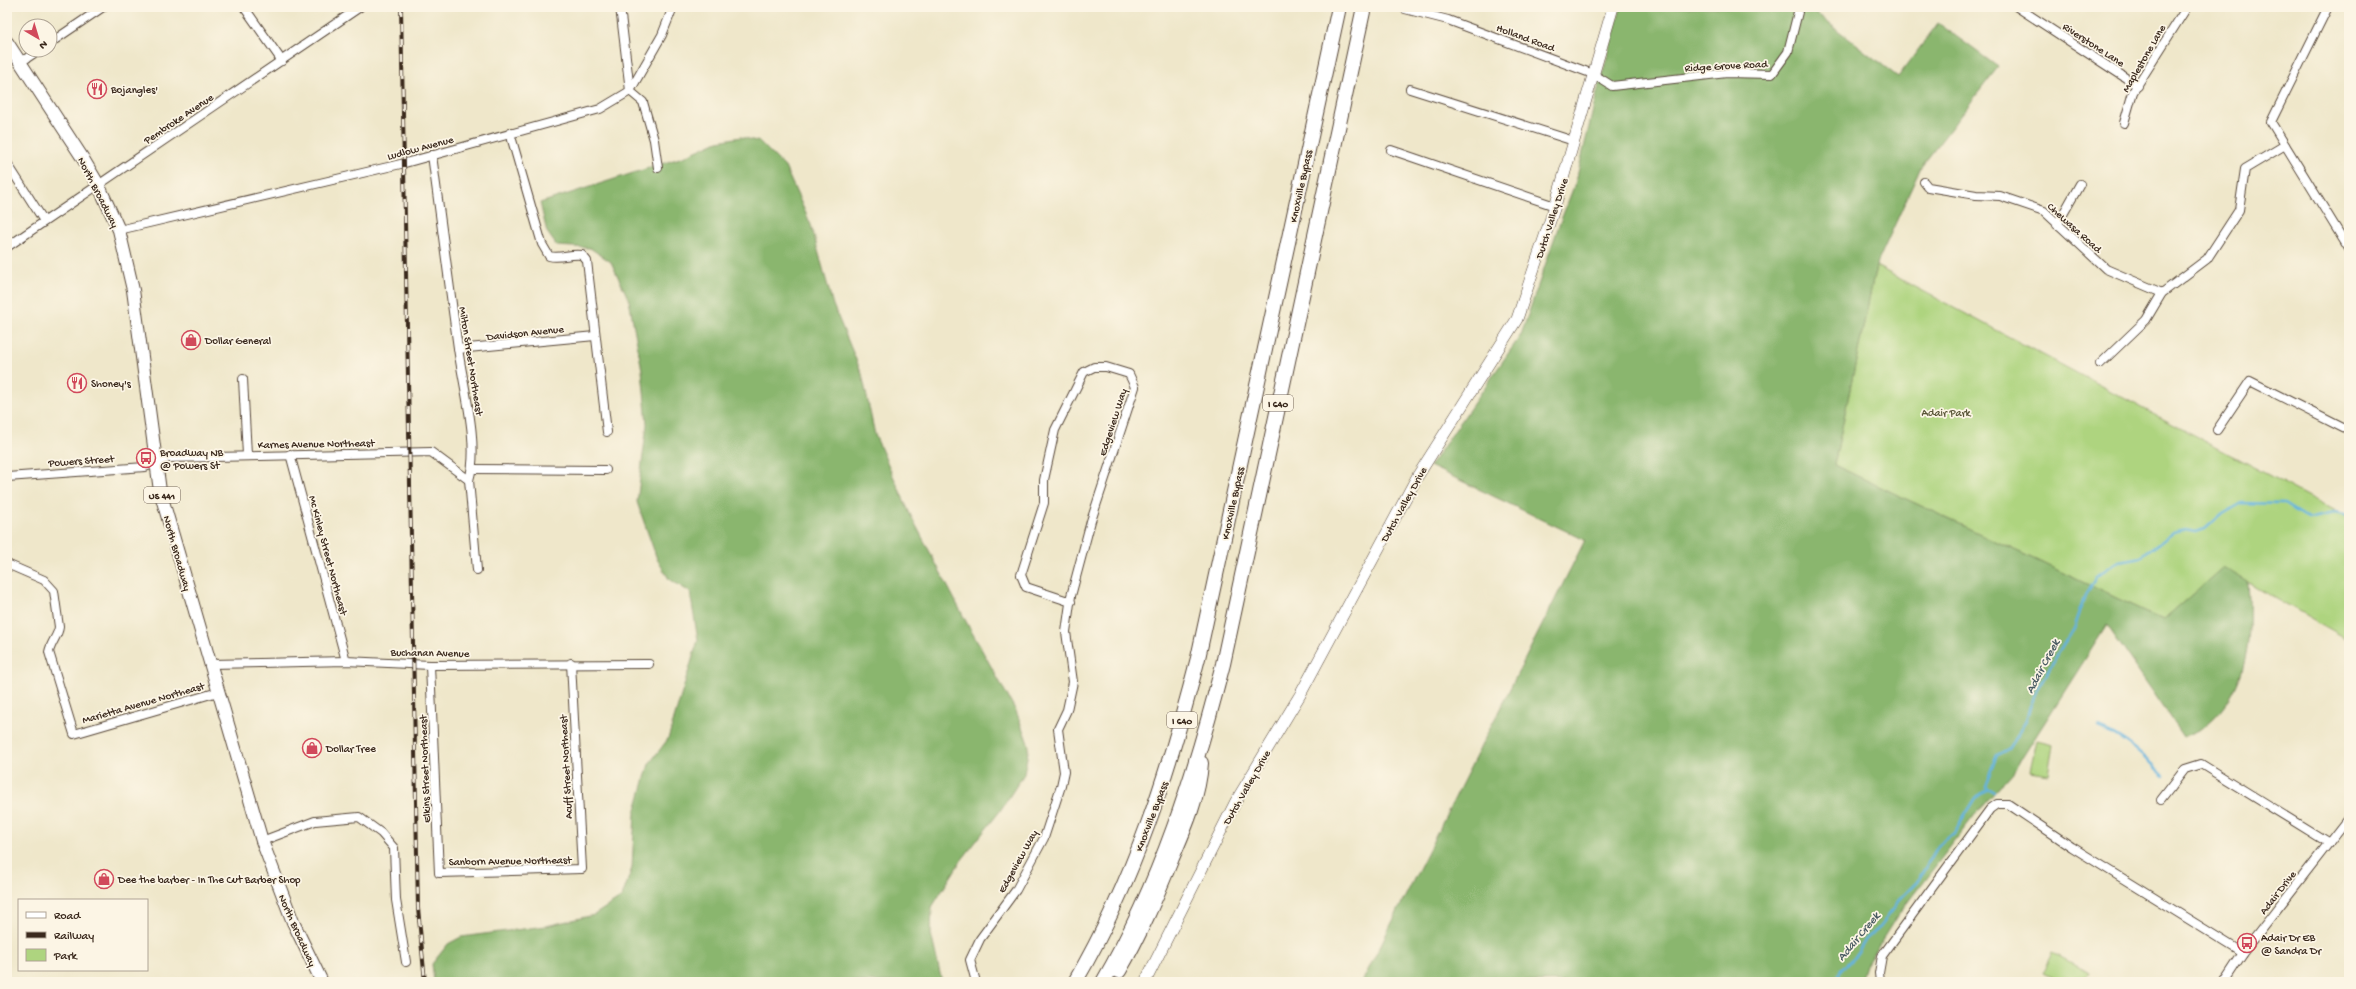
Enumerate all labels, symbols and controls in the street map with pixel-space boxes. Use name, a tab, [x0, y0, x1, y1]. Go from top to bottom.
north arrow	[18, 18, 58, 58]
street label: Riverstone Lane	[2060, 21, 2126, 70]
street label: Holland Road	[1494, 23, 1558, 56]
street label: Maplestone Lane	[2121, 23, 2169, 95]
text: N	[36, 37, 49, 51]
street label: Ridge Grove Road	[1684, 59, 1769, 75]
restaurant icon: Bojangles'	[86, 78, 108, 100]
place label: Bojangles'	[110, 85, 158, 97]
street label: Pembroke Avenue	[141, 92, 216, 148]
street label: Ludlow Avenue	[386, 134, 455, 164]
street label: Knoxville Bypass	[1288, 148, 1316, 224]
street label: North Broadway	[74, 156, 120, 231]
street label: Dutch Valley Drive	[1534, 177, 1572, 261]
street label: Chewasa Road	[2044, 201, 2104, 257]
street label: Milton Street Northeast	[456, 306, 485, 418]
street label: Davidson Avenue	[485, 324, 565, 344]
shop icon: Dollar General	[180, 329, 202, 351]
place label: Dollar General	[204, 336, 272, 348]
restaurant icon: Shoney's	[66, 372, 88, 394]
place label: Shoney's	[91, 379, 132, 391]
street label: Edgeview Way	[1097, 387, 1131, 458]
road number: I 640	[1263, 395, 1293, 411]
park label: Adair Park	[1922, 408, 1972, 420]
street label: Karnes Avenue Northeast	[258, 438, 376, 452]
bus stop icon: Broadway NB @ Powers St	[135, 447, 157, 469]
place label: Broadway NB @ Powers St	[159, 448, 224, 473]
street label: Powers Street	[47, 454, 116, 470]
street label: Knoxville Bypass	[1220, 465, 1248, 541]
street label: Dutch Valley Drive	[1379, 465, 1430, 545]
road number: US 441	[144, 487, 180, 503]
street label: Mc Kinley Street Northeast	[305, 494, 349, 618]
street label: North Broadway	[160, 515, 193, 593]
water label: Adair Creek	[2024, 636, 2065, 696]
street label: Buchanan Avenue	[389, 647, 470, 661]
street label: Marietta Avenue Northeast	[81, 680, 207, 727]
road number: I 640	[1167, 712, 1197, 728]
street label: Elkins Street Northeast	[418, 713, 434, 823]
street label: Acuff Street Northeast	[557, 713, 576, 819]
shop icon: Dollar Tree	[301, 737, 323, 759]
place label: Dollar Tree	[325, 744, 376, 756]
street label: Dutch Valley Drive	[1221, 748, 1274, 828]
street label: Knoxville Bypass	[1134, 779, 1172, 853]
street label: Edgeview Way	[996, 828, 1041, 896]
street label: Sanborn Avenue Northeast	[449, 855, 573, 869]
shop icon: Dee the barber - In The Cut Barber Shop	[93, 868, 115, 890]
street label: Adair Drive	[2258, 869, 2299, 917]
place label: Dee the barber - In The Cut Barber Shop	[117, 875, 301, 887]
street label: North Broadway	[275, 893, 318, 969]
legend	[18, 899, 148, 971]
water label: Adair Creek	[1835, 909, 1885, 964]
text: Road	[54, 910, 81, 924]
text: Railway	[54, 930, 94, 944]
bus stop icon: Adair Dr EB @ Sandra Dr	[2236, 932, 2258, 954]
place label: Adair Dr EB @ Sandra Dr	[2261, 933, 2322, 958]
text: Park	[53, 950, 79, 964]

